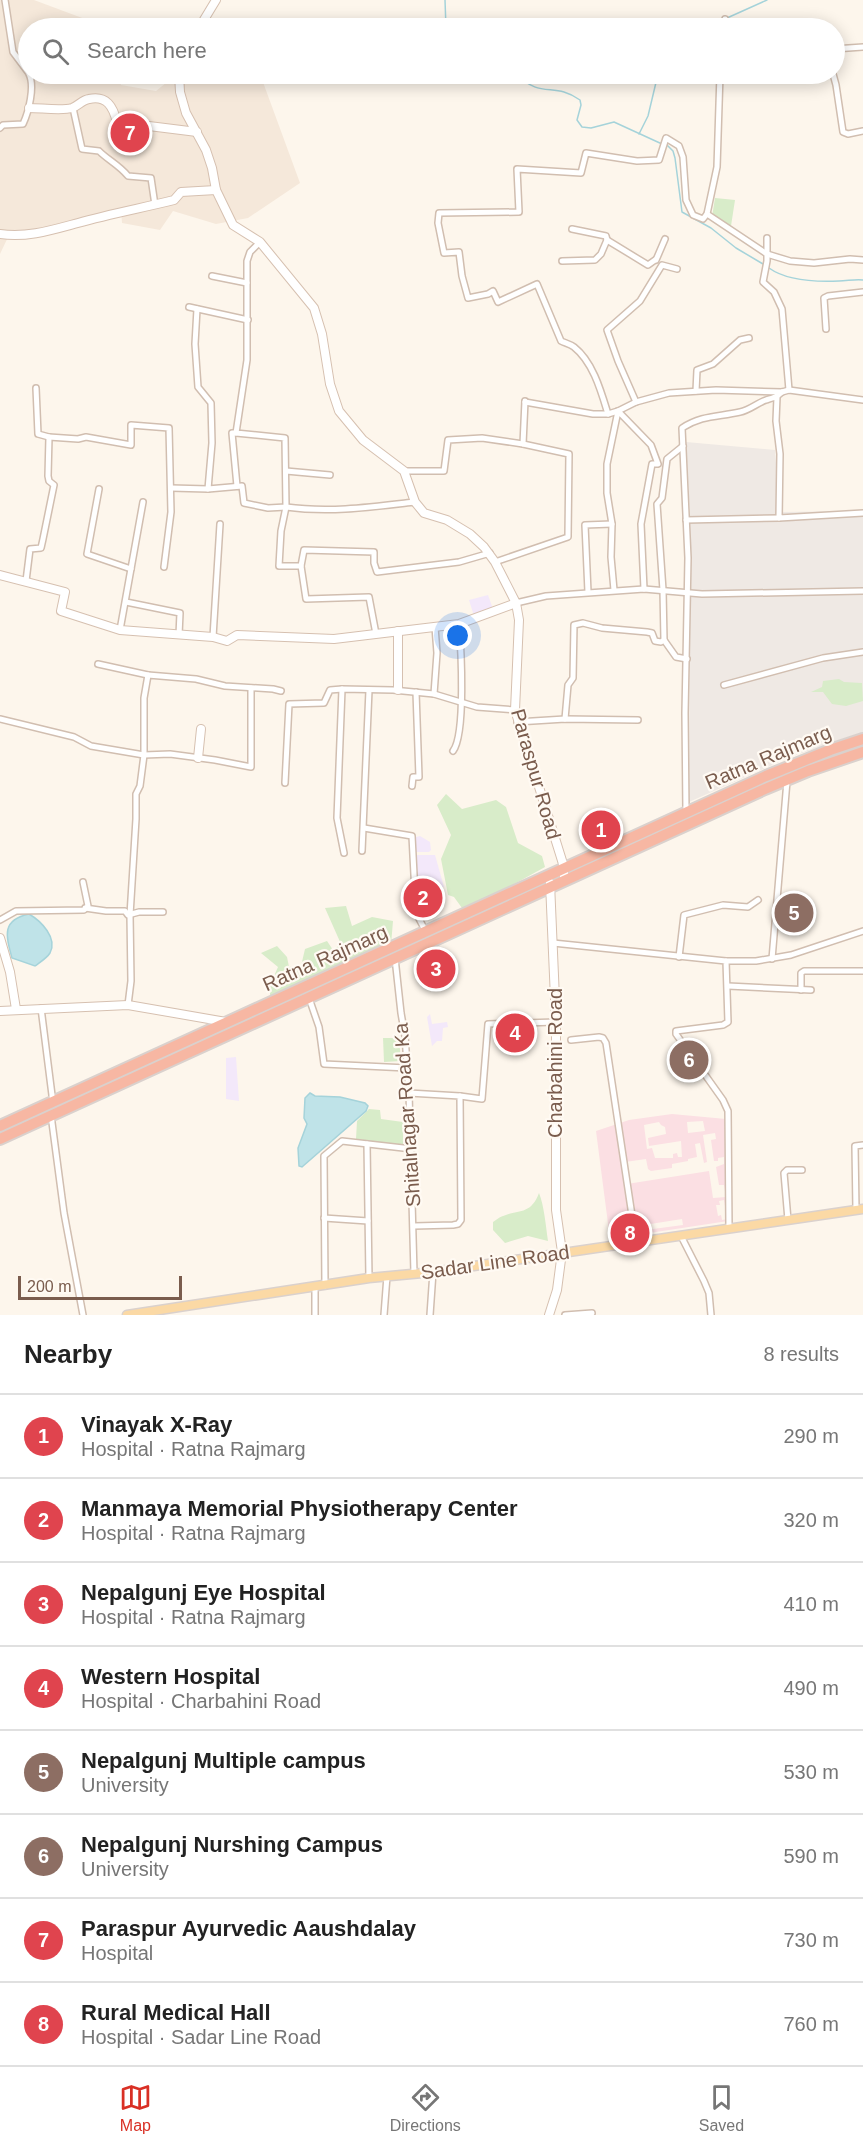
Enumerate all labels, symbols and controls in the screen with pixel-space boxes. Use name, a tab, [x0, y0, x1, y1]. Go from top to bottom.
search box	[18, 18, 845, 84]
icon: search	[39, 35, 72, 68]
text: Search here	[87, 38, 207, 63]
pin: 7	[110, 110, 150, 156]
your location	[443, 621, 472, 650]
street label: Paraspur Road	[507, 706, 565, 842]
street label: Ratna Rajmarg	[702, 721, 834, 793]
pin: 1	[582, 808, 620, 852]
pin: 2	[404, 876, 442, 920]
pin: 5	[774, 890, 814, 936]
street label: Ratna Rajmarg	[259, 921, 391, 995]
pin: 3	[416, 946, 456, 992]
street label: Charbahini Road	[544, 988, 566, 1138]
pin: 4	[496, 1010, 534, 1056]
street label: Shitalnagar Road Ka	[390, 1021, 424, 1208]
pin: 6	[670, 1038, 708, 1082]
pin: 8	[610, 1210, 650, 1256]
street label: Sadar Line Road	[419, 1241, 571, 1283]
scale bar	[18, 1273, 182, 1300]
text: 200 m	[27, 1278, 71, 1295]
text: Nearby	[24, 1339, 112, 1369]
text: 8 results	[763, 1343, 839, 1365]
text: Vinayak X-Ray	[81, 1412, 232, 1437]
text: 1	[38, 1425, 49, 1447]
text: 290 m	[783, 1425, 839, 1447]
text: Hospital · Ratna Rajmarg	[81, 1438, 306, 1460]
text: Manmaya Memorial Physiotherapy Center	[81, 1496, 517, 1521]
text: 2	[38, 1509, 49, 1531]
text: 320 m	[783, 1509, 839, 1531]
text: Hospital · Ratna Rajmarg	[81, 1522, 306, 1544]
text: Nepalgunj Eye Hospital	[81, 1580, 326, 1605]
text: 3	[38, 1593, 49, 1615]
text: 410 m	[783, 1593, 839, 1615]
text: Hospital · Ratna Rajmarg	[81, 1606, 306, 1628]
text: Western Hospital	[81, 1664, 260, 1689]
text: 4	[38, 1677, 49, 1699]
text: 490 m	[783, 1677, 839, 1699]
text: Hospital · Charbahini Road	[81, 1690, 321, 1712]
text: Nepalgunj Multiple campus	[81, 1748, 366, 1773]
text: 5	[38, 1761, 49, 1783]
text: 530 m	[783, 1761, 839, 1783]
text: University	[81, 1774, 169, 1796]
text: Nepalgunj Nurshing Campus	[81, 1832, 383, 1857]
text: 6	[38, 1845, 49, 1867]
text: 590 m	[783, 1845, 839, 1867]
text: University	[81, 1858, 169, 1880]
text: Paraspur Ayurvedic Aaushdalay	[81, 1916, 416, 1941]
text: 7	[38, 1929, 49, 1951]
text: 730 m	[783, 1929, 839, 1951]
text: Hospital	[81, 1942, 153, 1964]
text: Rural Medical Hall	[81, 2000, 271, 2025]
text: 8	[38, 2013, 49, 2035]
text: 760 m	[783, 2013, 839, 2035]
text: Hospital · Sadar Line Road	[81, 2026, 321, 2048]
tab: Map	[119, 2081, 152, 2135]
tab: Directions	[390, 2081, 461, 2135]
tab: Saved	[699, 2081, 744, 2135]

